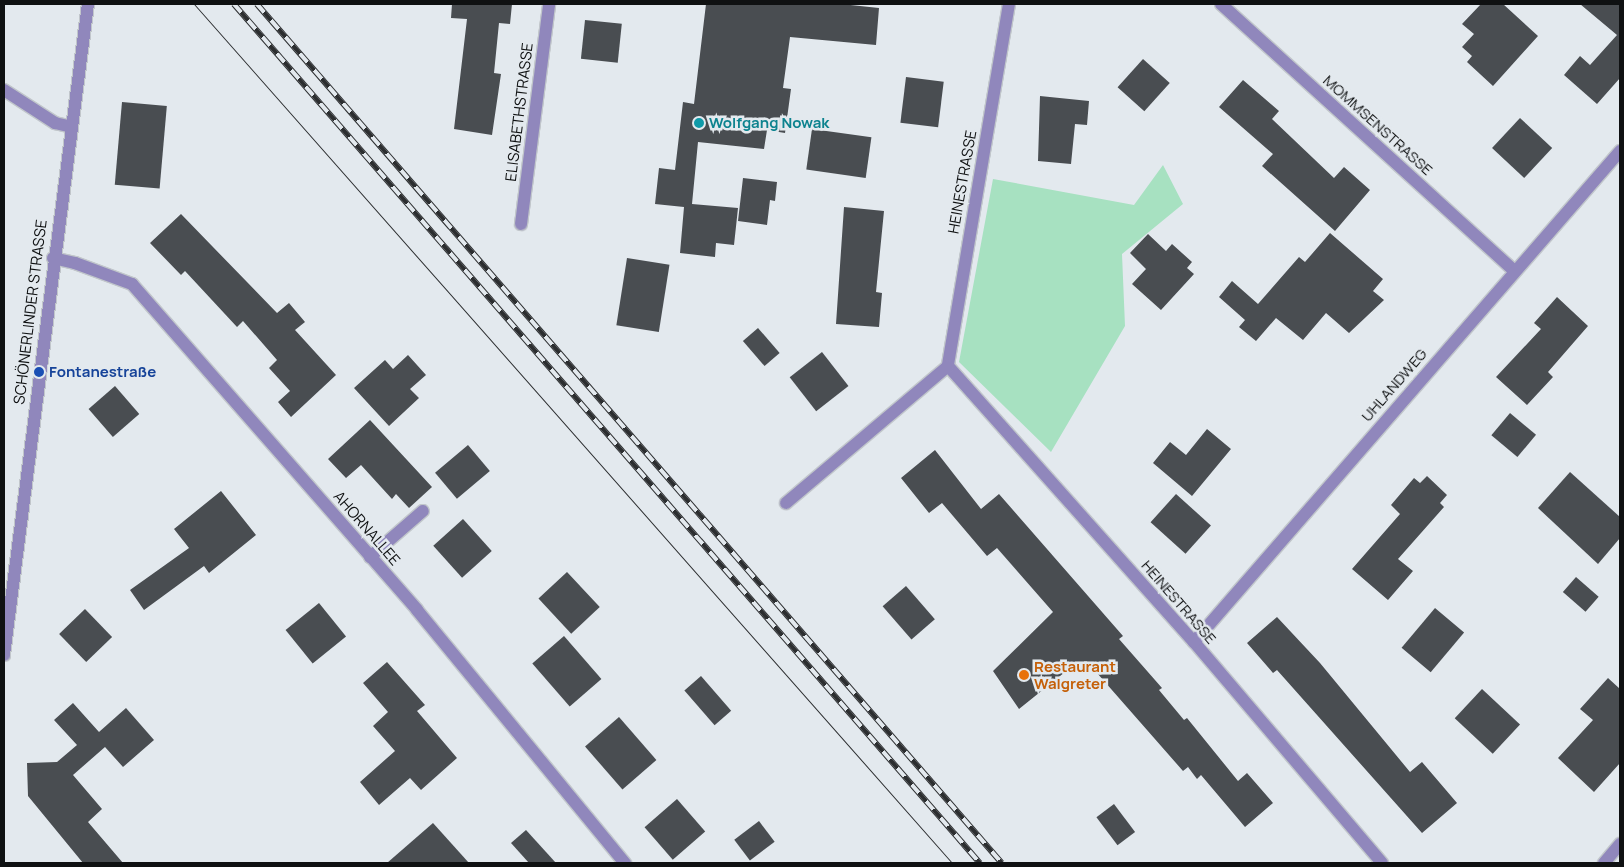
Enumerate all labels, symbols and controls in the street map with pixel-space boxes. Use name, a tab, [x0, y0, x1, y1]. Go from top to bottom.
street label: ELISABETHSTRASSE	[502, 42, 536, 182]
street label: MOMMSENSTRASSE	[1320, 71, 1436, 179]
place label: Wolfgang Nowak	[709, 114, 829, 132]
marker: Wolfgang Nowak	[693, 117, 705, 129]
street label: HEINESTRASSE	[944, 129, 980, 235]
street label: SCHÖNERLINDER STRASSE	[10, 219, 50, 405]
street label: UHLANDWEG	[1358, 345, 1430, 425]
place label: Fontanestraße	[49, 363, 156, 381]
marker: Fontanestraße	[33, 366, 45, 378]
street label: AHORNALLEE	[330, 487, 404, 569]
street label: HEINESTRASSE	[1138, 557, 1220, 647]
place label: Restaurant Walgreter	[1034, 657, 1116, 692]
marker: Restaurant Walgreter	[1018, 669, 1030, 681]

